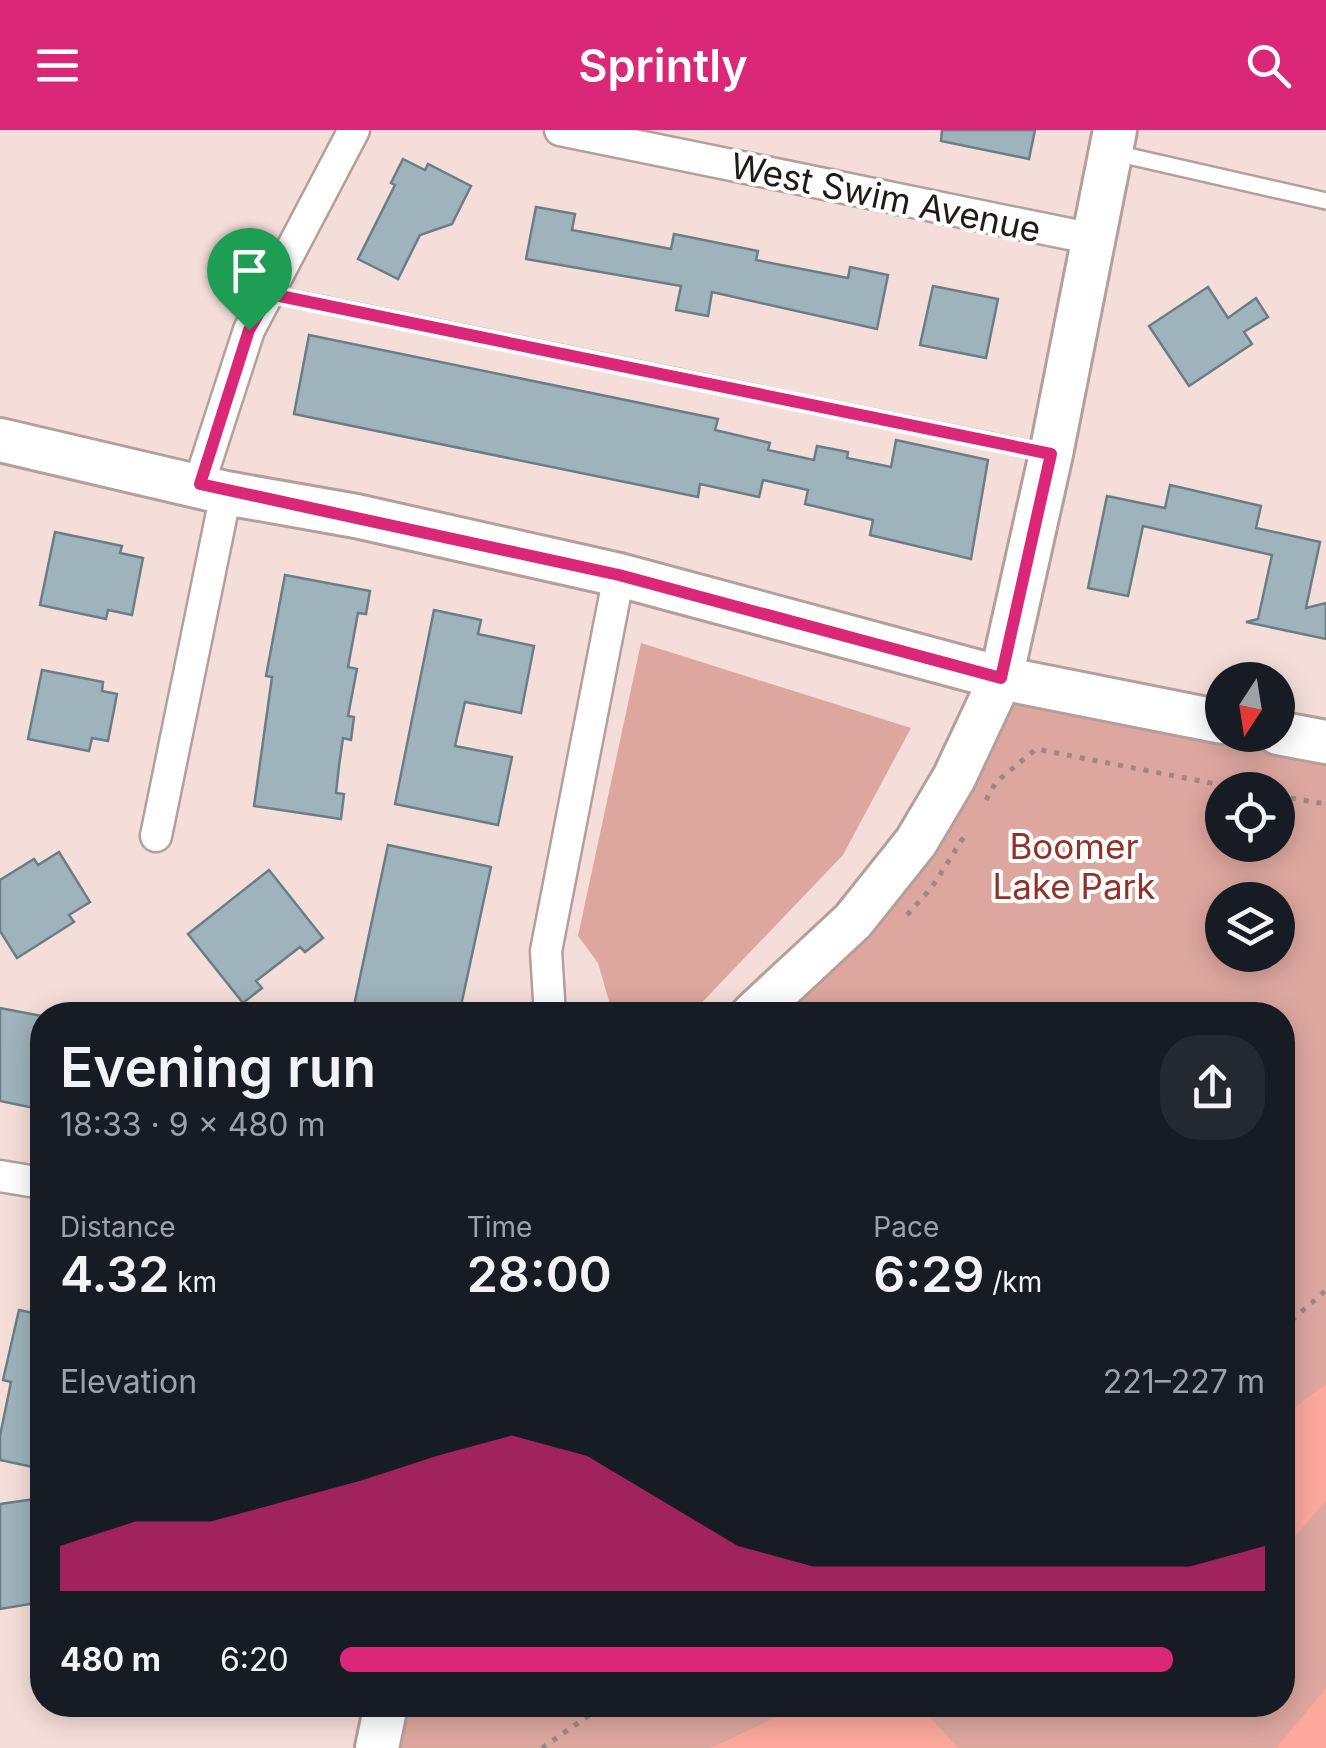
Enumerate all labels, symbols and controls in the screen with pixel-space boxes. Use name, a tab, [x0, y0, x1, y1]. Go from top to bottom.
icon: menu	[30, 38, 85, 93]
text: Sprintly	[578, 38, 748, 93]
icon: search	[1241, 38, 1296, 93]
street label: West Swim Avenue	[727, 144, 1045, 250]
pin	[207, 228, 292, 331]
icon: arrive	[222, 243, 277, 298]
north arrow	[1205, 662, 1295, 752]
map controls	[1205, 662, 1295, 972]
button: locate	[1205, 772, 1295, 862]
park label: Boomer Lake Park	[992, 825, 1156, 907]
button: layers	[1205, 882, 1295, 972]
text: Evening run	[60, 1034, 376, 1100]
button: share	[1160, 1035, 1265, 1140]
text: 18:33 · 9 × 480 m	[60, 1105, 325, 1144]
text: Distance	[60, 1210, 176, 1244]
text: Time	[467, 1210, 532, 1244]
text: Pace	[873, 1210, 939, 1244]
text: 4.32	[60, 1244, 169, 1304]
text: 28:00	[467, 1244, 612, 1304]
text: 6:29	[873, 1244, 984, 1304]
text: km	[169, 1265, 217, 1299]
text: /km	[984, 1265, 1042, 1299]
text: Elevation	[60, 1362, 197, 1401]
text: 221–227 m	[1103, 1362, 1265, 1401]
text: 480 m	[60, 1640, 161, 1679]
text: 6:20	[220, 1640, 289, 1679]

